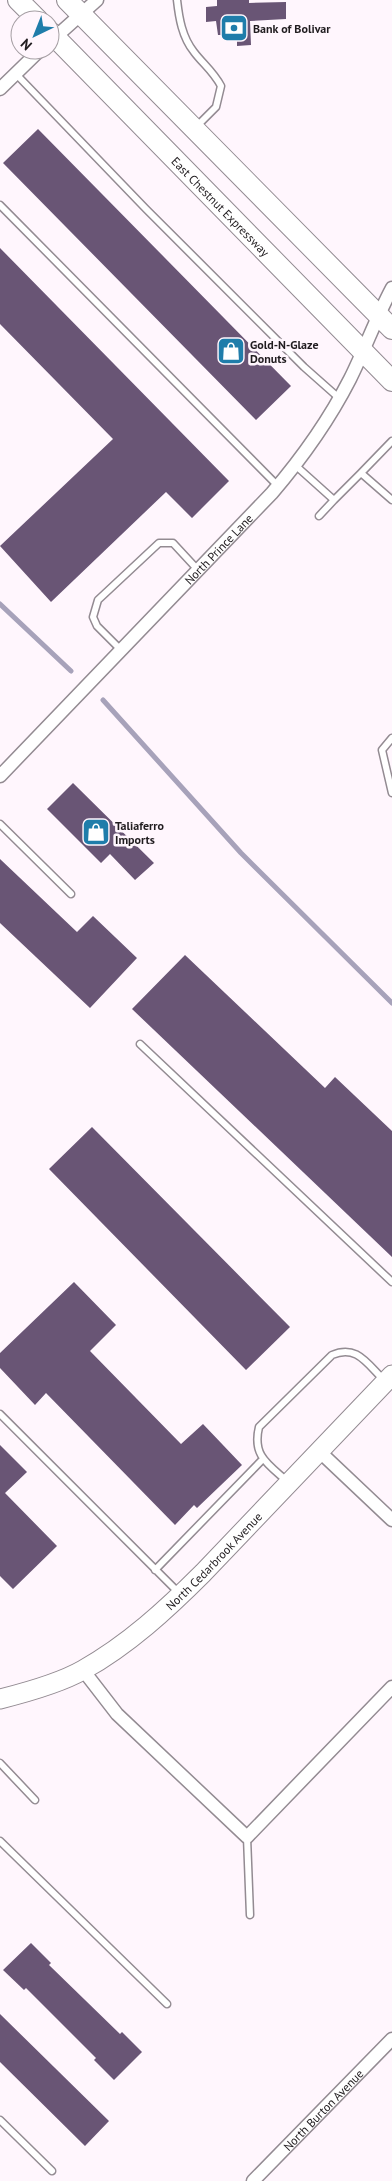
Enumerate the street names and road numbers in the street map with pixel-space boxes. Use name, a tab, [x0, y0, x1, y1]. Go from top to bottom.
street label: East Chestnut Expressway	[169, 153, 273, 260]
street label: North Prince Lane	[181, 510, 256, 587]
street label: North Cedarbrook Avenue	[162, 1509, 265, 1613]
street label: North Burton Avenue	[280, 2066, 366, 2153]

